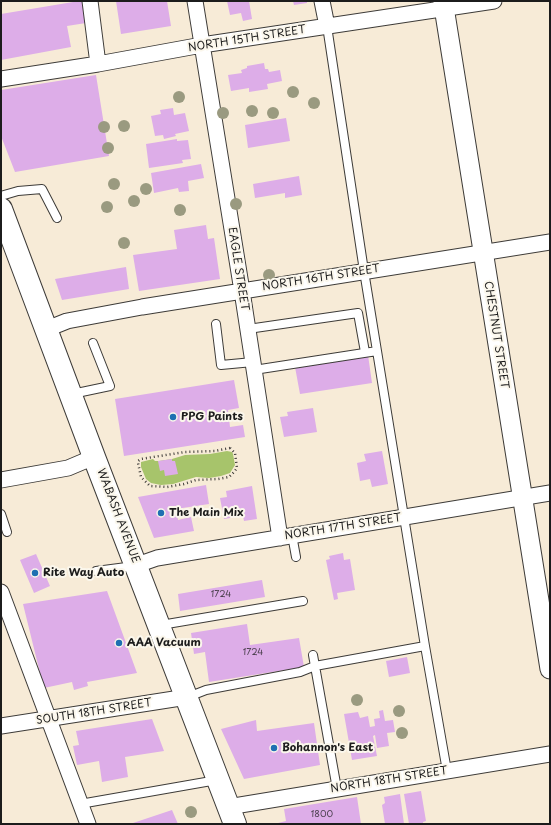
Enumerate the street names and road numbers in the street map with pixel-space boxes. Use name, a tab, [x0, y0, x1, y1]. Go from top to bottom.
street label: NORTH 15TH STREET	[187, 23, 307, 55]
street label: EAGLE STREET	[225, 226, 251, 312]
street label: NORTH 16TH STREET	[261, 262, 381, 294]
street label: CHESTNUT STREET	[481, 280, 511, 390]
street label: WABASH AVENUE	[94, 467, 142, 565]
street label: NORTH 17TH STREET	[284, 511, 402, 543]
street label: SOUTH 18TH STREET	[35, 696, 153, 728]
street label: NORTH 18TH STREET	[330, 764, 448, 796]

